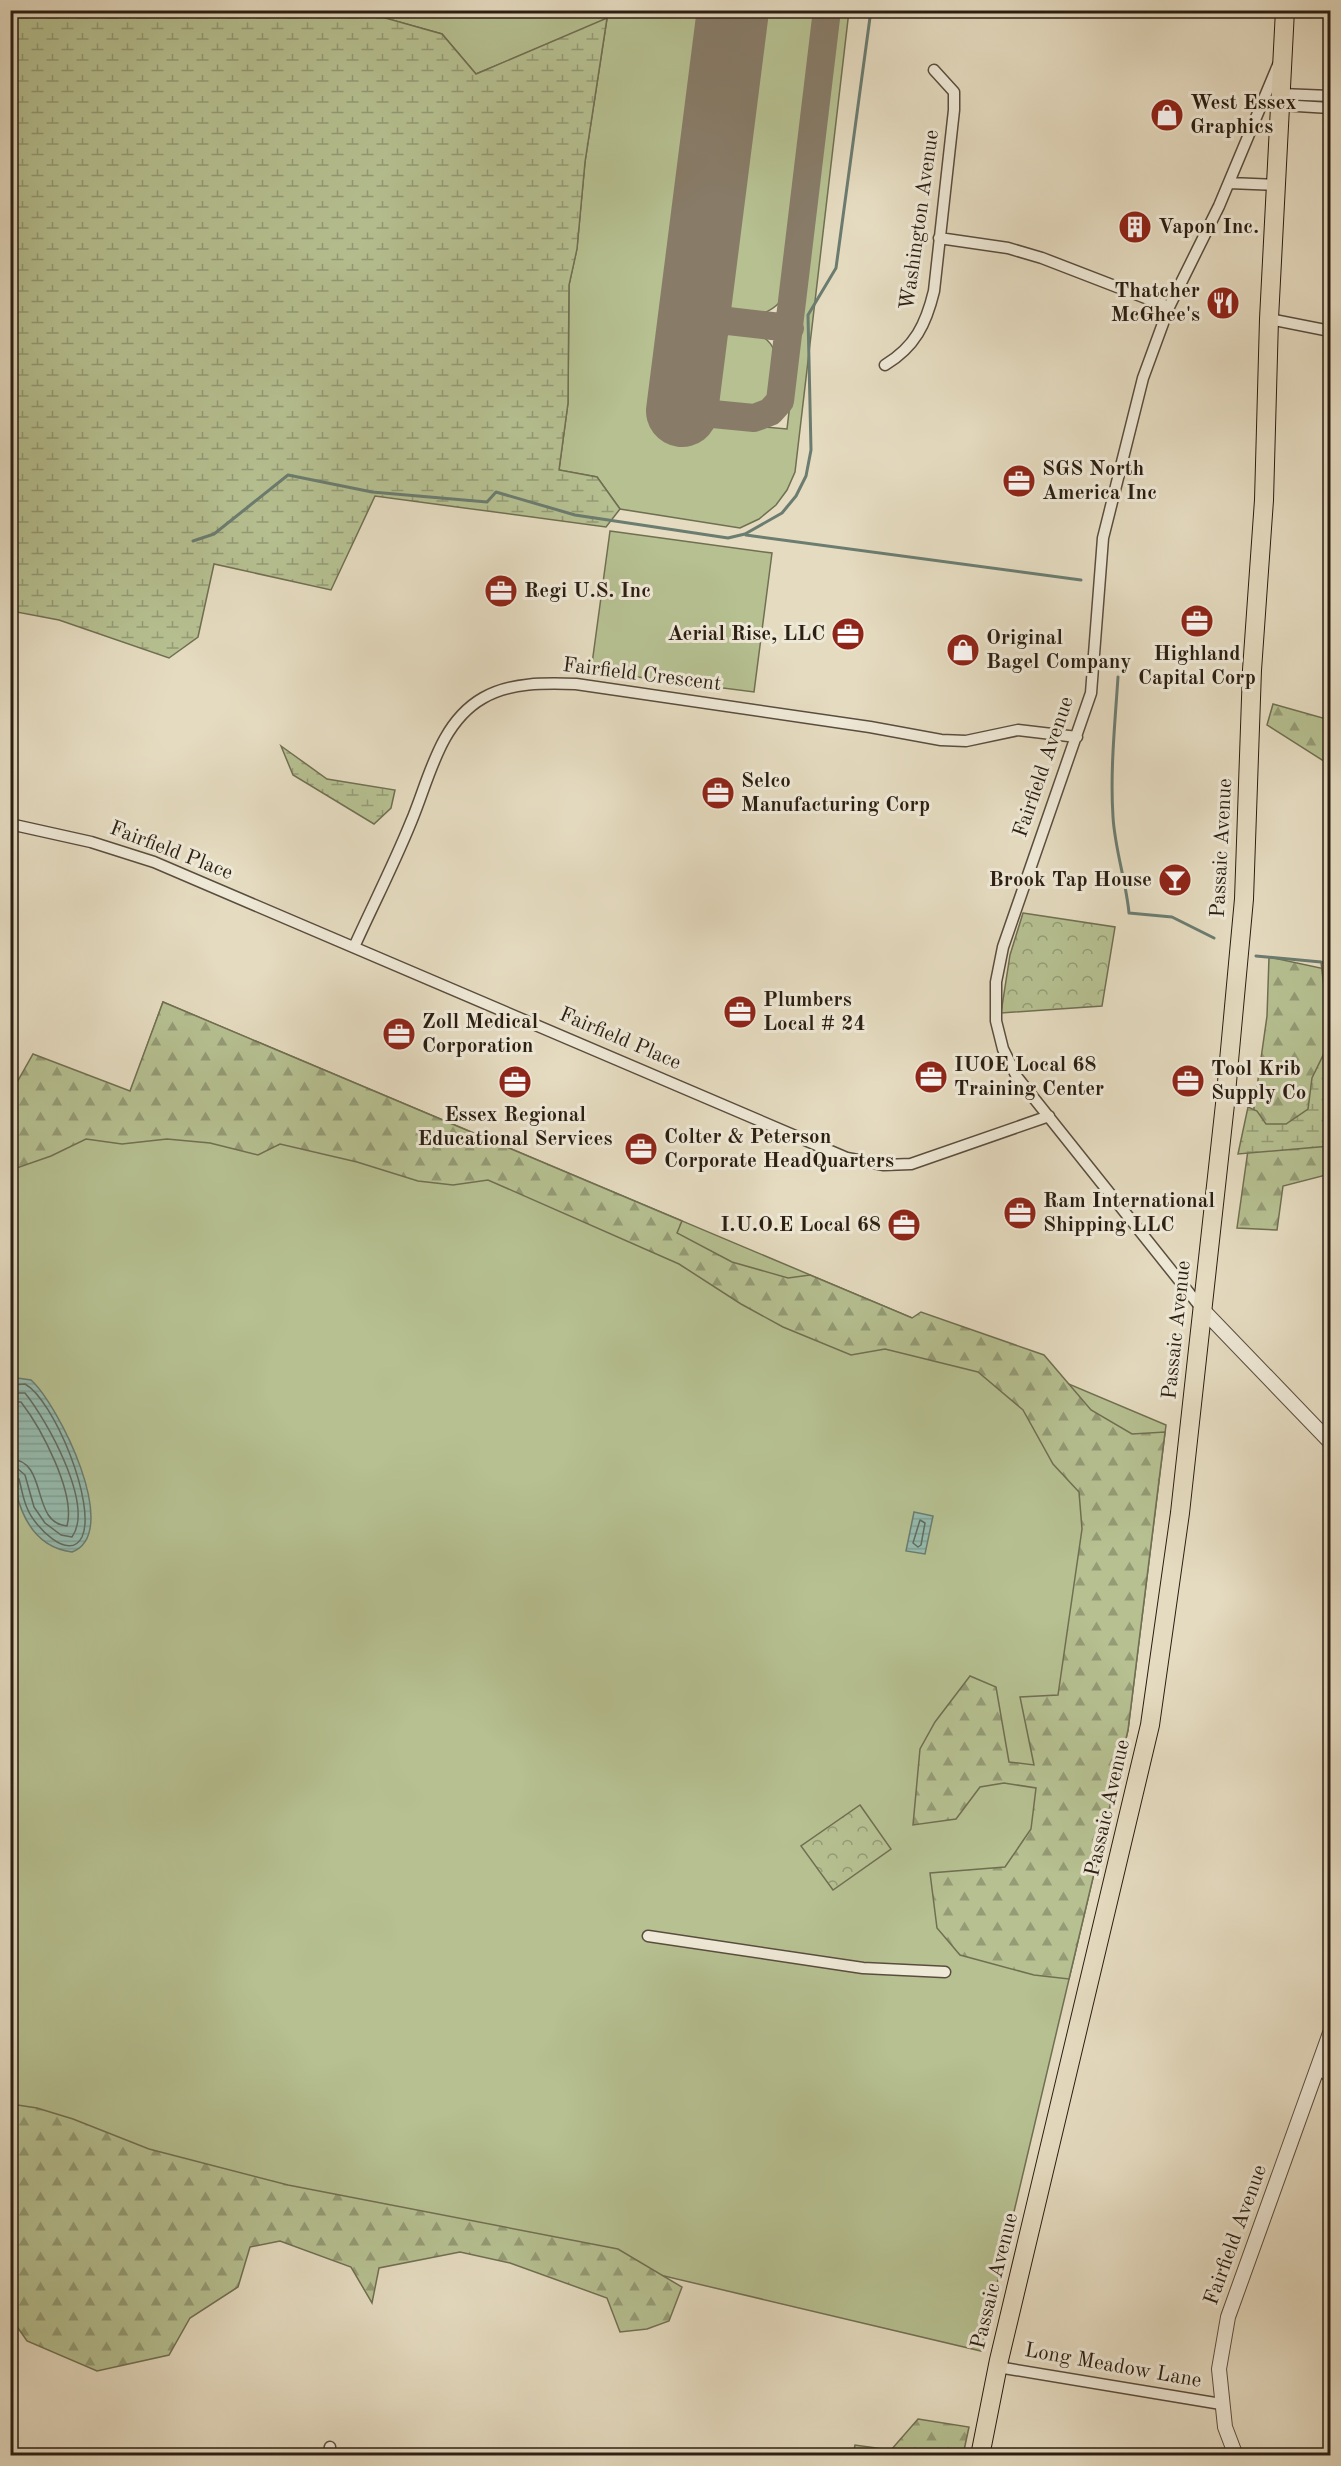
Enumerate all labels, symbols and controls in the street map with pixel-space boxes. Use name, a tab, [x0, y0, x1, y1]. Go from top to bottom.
place label: West Essex Graphics	[1190, 93, 1297, 138]
shop icon: West Essex Graphics	[1149, 97, 1185, 133]
street label: Washington Avenue	[897, 129, 943, 311]
building icon: Vapon Inc.	[1117, 209, 1153, 245]
place label: Vapon Inc.	[1158, 217, 1259, 238]
place label: Thatcher McGhee's	[1111, 281, 1200, 326]
restaurant icon: Thatcher McGhee's	[1205, 285, 1241, 321]
place label: SGS North America Inc	[1042, 459, 1157, 504]
office icon: SGS North America Inc	[1001, 463, 1037, 499]
office icon: Regi U.S. Inc	[483, 573, 519, 609]
place label: Regi U.S. Inc	[524, 581, 651, 602]
office icon: Highland Capital Corp	[1179, 603, 1215, 639]
office icon: Aerial Rise, LLC	[830, 616, 866, 652]
place label: Aerial Rise, LLC	[667, 624, 825, 645]
place label: Original Bagel Company	[986, 628, 1132, 673]
shop icon: Original Bagel Company	[945, 632, 981, 668]
place label: Highland Capital Corp	[1138, 644, 1256, 689]
street label: Fairfield Crescent	[561, 655, 723, 695]
street label: Fairfield Avenue	[1010, 694, 1078, 840]
place label: Selco Manufacturing Corp	[741, 771, 930, 816]
office icon: Selco Manufacturing Corp	[700, 775, 736, 811]
street label: Passaic Avenue	[1208, 778, 1236, 918]
street label: Fairfield Place	[107, 818, 235, 884]
bar icon: Brook Tap House	[1157, 862, 1193, 898]
place label: Brook Tap House	[989, 870, 1152, 891]
place label: Plumbers Local # 24	[763, 990, 866, 1035]
office icon: Plumbers Local # 24	[722, 994, 758, 1030]
street label: Fairfield Place	[556, 1004, 684, 1074]
place label: Zoll Medical Corporation	[422, 1012, 538, 1057]
office icon: Zoll Medical Corporation	[381, 1016, 417, 1052]
place label: IUOE Local 68 Training Center	[954, 1055, 1104, 1100]
office icon: IUOE Local 68 Training Center	[913, 1059, 949, 1095]
place label: Tool Krib Supply Co	[1211, 1059, 1306, 1104]
office icon: Tool Krib Supply Co	[1170, 1063, 1206, 1099]
office icon: Essex Regional Educational Services	[497, 1064, 533, 1100]
place label: Essex Regional Educational Services	[417, 1105, 613, 1150]
place label: Colter & Peterson Corporate HeadQuarters	[664, 1127, 894, 1172]
office icon: Colter & Peterson Corporate HeadQuarters	[623, 1131, 659, 1167]
place label: Ram International Shipping LLC	[1043, 1191, 1215, 1236]
office icon: Ram International Shipping LLC	[1002, 1195, 1038, 1231]
office icon: I.U.O.E Local 68	[886, 1207, 922, 1243]
place label: I.U.O.E Local 68	[720, 1215, 881, 1236]
street label: Passaic Avenue	[1159, 1259, 1195, 1401]
street label: Passaic Avenue	[1082, 1738, 1134, 1878]
street label: Fairfield Avenue	[1201, 2162, 1271, 2308]
street label: Passaic Avenue	[968, 2211, 1022, 2351]
street label: Long Meadow Lane	[1023, 2340, 1203, 2392]

